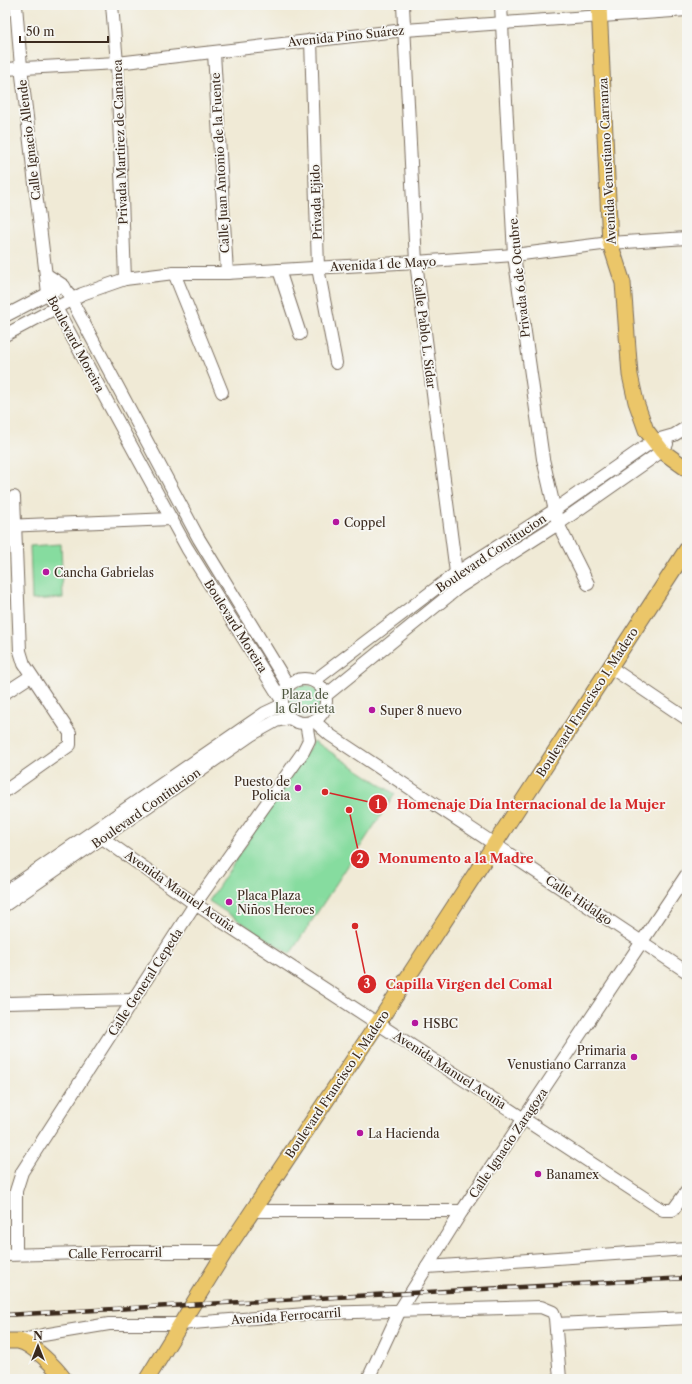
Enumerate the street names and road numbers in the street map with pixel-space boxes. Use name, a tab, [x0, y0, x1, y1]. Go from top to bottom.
street label: Avenida Pino Suárez	[286, 22, 405, 50]
street label: Privada Martirez de Cananea	[110, 59, 130, 225]
street label: Calle Juan Antonio de la Fuente	[208, 72, 232, 254]
street label: Avenida Venustiano Carranza	[595, 77, 619, 246]
street label: Calle Ignacio Allende	[14, 79, 44, 201]
street label: Privada Ejido	[307, 164, 325, 240]
street label: Privada 6 de Octubre	[505, 217, 533, 338]
street label: Avenida 1 de Mayo	[329, 254, 436, 274]
street label: Calle Pablo L. Sidar	[411, 277, 439, 389]
street label: Boulevard Moreira	[44, 293, 108, 395]
street label: Boulevard Contitucion	[433, 510, 549, 595]
street label: Boulevard Moreira	[201, 577, 271, 676]
street label: Boulevard Francisco I. Madero	[533, 624, 641, 780]
street label: Boulevard Contitucion	[89, 764, 204, 851]
street label: Avenida Manuel Acuña	[121, 847, 239, 935]
street label: Calle Hidalgo	[543, 872, 615, 928]
street label: Calle General Cepeda	[105, 925, 186, 1039]
street label: Boulevard Francisco I. Madero	[282, 1007, 392, 1161]
street label: Avenida Manuel Acuña	[390, 1027, 510, 1112]
street label: Calle Ignacio Zaragoza	[466, 1085, 551, 1201]
street label: Calle Ferrocarril	[68, 1245, 163, 1261]
street label: Avenida Ferrocarril	[230, 1305, 342, 1327]

